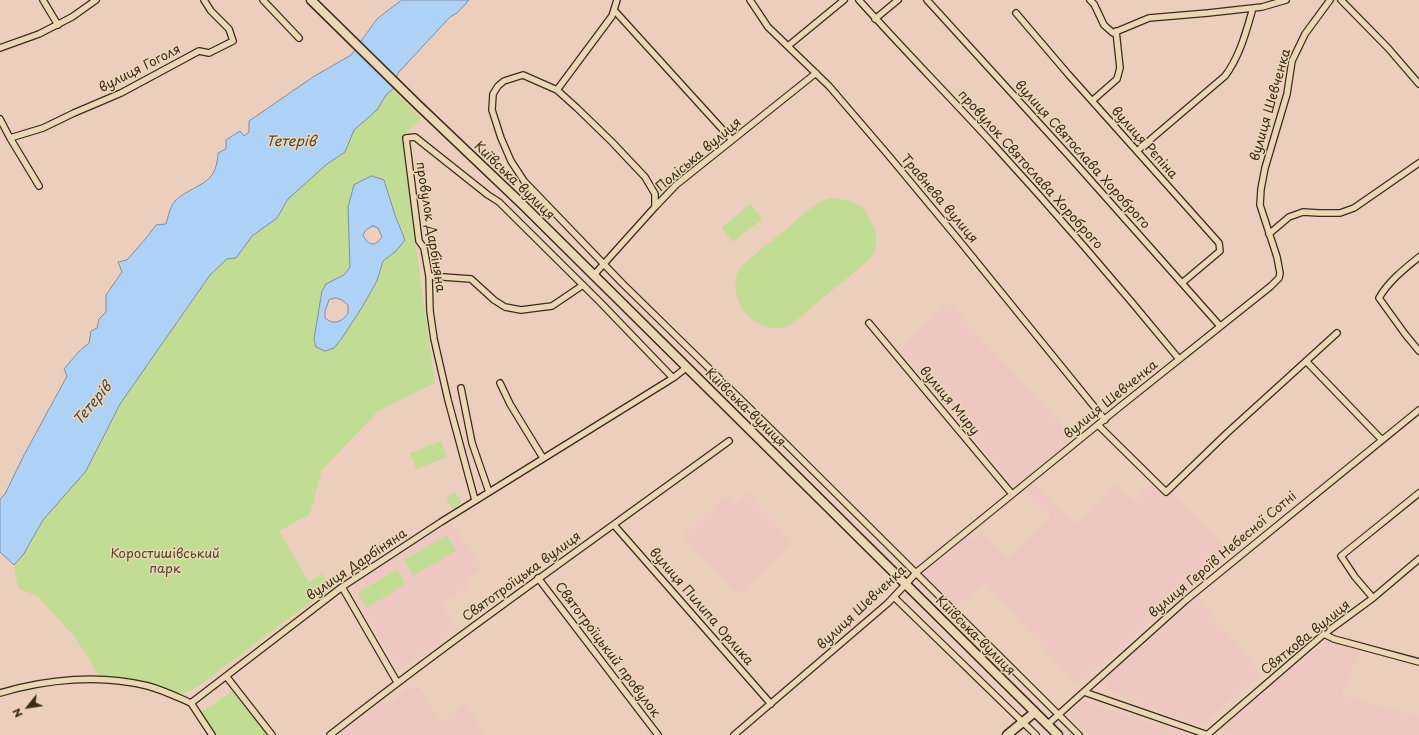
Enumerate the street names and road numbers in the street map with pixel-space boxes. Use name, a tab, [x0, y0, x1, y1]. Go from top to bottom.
street label: вулиця Гоголя	[97, 42, 183, 96]
street label: вулиця Шевченка	[1248, 47, 1294, 163]
street label: вулиця Святослава Хороброго	[1011, 78, 1153, 232]
street label: провулок Святослава Хороброго	[954, 87, 1106, 253]
street label: вулиця Рєпіна	[1108, 104, 1180, 182]
street label: Поліська вулиця	[653, 115, 745, 195]
street label: Київська вулиця	[471, 139, 557, 223]
street label: Травнева вулиця	[897, 151, 981, 247]
street label: провулок Дарбіняна	[412, 161, 448, 293]
street label: вулиця Шевченка	[1061, 357, 1161, 443]
street label: вулиця Миру	[916, 363, 982, 439]
street label: Київська вулиця	[702, 366, 788, 450]
street label: вулиця Героїв Небесної Сотні	[1146, 489, 1300, 621]
street label: вулиця Дарбіняна	[304, 526, 410, 604]
street label: Святотроїцька вулиця	[460, 529, 584, 625]
street label: вулиця Пилипа Орлика	[646, 545, 756, 669]
street label: вулиця Шевченка	[814, 563, 910, 653]
street label: Святотроїцький провулок	[551, 579, 663, 721]
street label: Київська вулиця	[932, 593, 1018, 679]
street label: Святкова вулиця	[1258, 597, 1354, 679]

